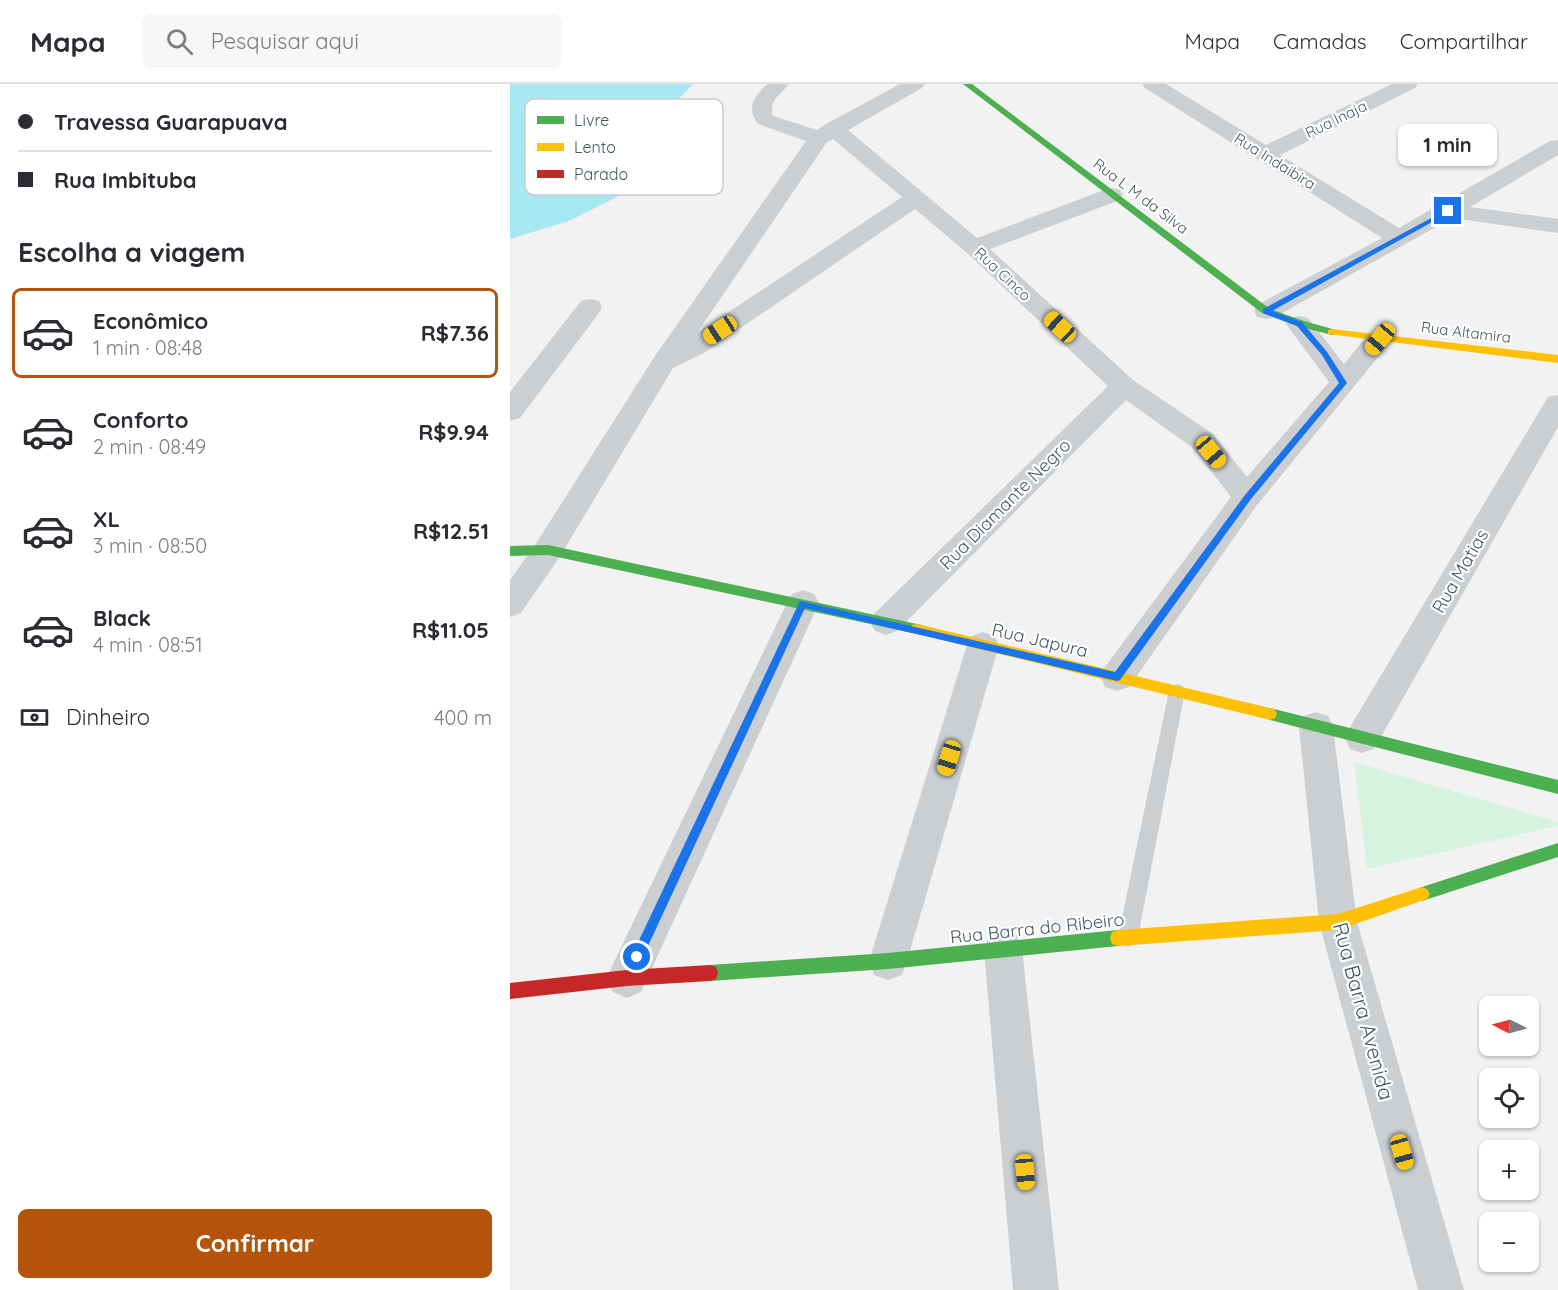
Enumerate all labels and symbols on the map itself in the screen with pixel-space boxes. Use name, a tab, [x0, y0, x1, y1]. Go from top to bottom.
street label: Rua Inaja	[1302, 96, 1370, 142]
legend	[525, 99, 723, 195]
text: Livre	[574, 110, 609, 130]
callout: 1 min	[1398, 124, 1498, 166]
street label: Rua Indaibira	[1231, 128, 1319, 194]
text: Lento	[574, 137, 616, 157]
street label: Rua L M da Silva	[1090, 154, 1192, 238]
text: Parado	[574, 164, 628, 184]
route end	[1434, 197, 1461, 224]
street label: Rua Cinco	[971, 243, 1035, 305]
car	[1041, 308, 1079, 346]
car	[700, 313, 740, 347]
street label: Rua Altamira	[1420, 317, 1512, 347]
car	[1362, 319, 1398, 359]
car	[1193, 432, 1229, 472]
street label: Rua Diamante Negro	[935, 434, 1075, 574]
street label: Rua Matias	[1427, 525, 1493, 617]
street label: Rua Japura	[990, 618, 1090, 662]
car	[935, 738, 963, 778]
street label: Rua Barra do Ribeiro	[949, 907, 1125, 949]
street label: Rua Barra Avenida	[1328, 919, 1400, 1103]
route start	[623, 943, 650, 970]
north arrow	[1479, 996, 1539, 1056]
car	[1388, 1132, 1416, 1172]
car	[1014, 1153, 1036, 1191]

